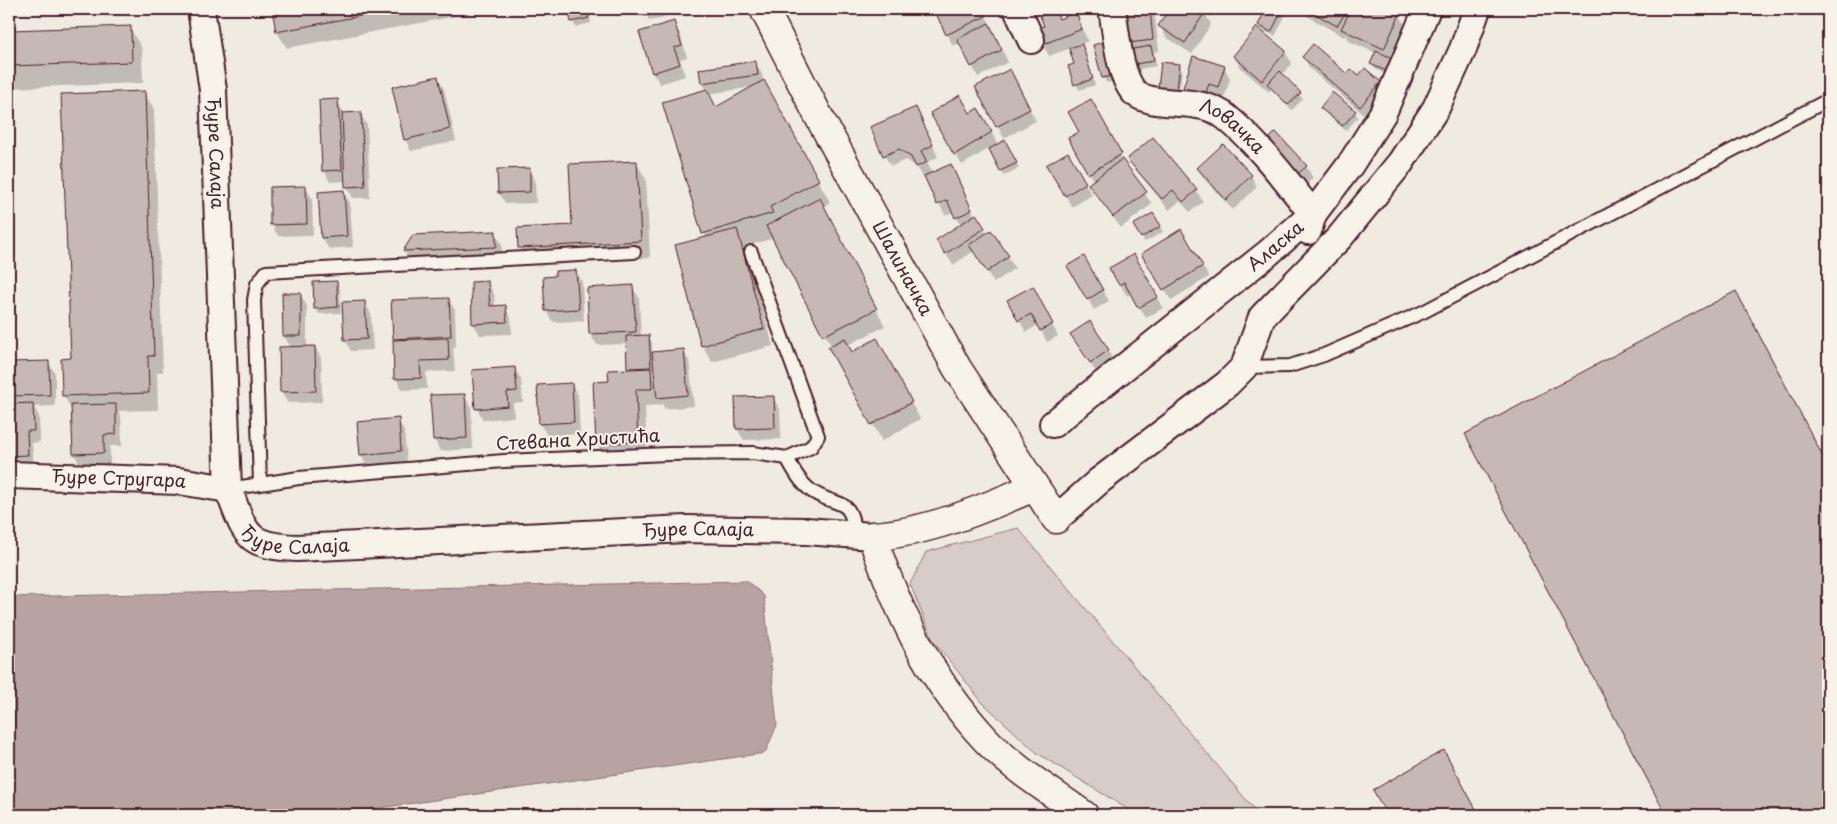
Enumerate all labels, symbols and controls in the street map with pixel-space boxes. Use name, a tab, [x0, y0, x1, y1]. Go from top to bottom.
street label: Ловачка	[1197, 91, 1273, 160]
street label: Ђуре Салаја	[201, 97, 232, 210]
street label: Аласка	[1241, 213, 1309, 277]
street label: Шалиначка	[867, 215, 941, 321]
street label: Стевана Христића	[495, 421, 661, 456]
street label: Ђуре Стругара	[51, 462, 189, 494]
street label: Ђуре Салаја	[641, 514, 755, 543]
street label: Ђуре Салаја	[235, 518, 351, 560]

